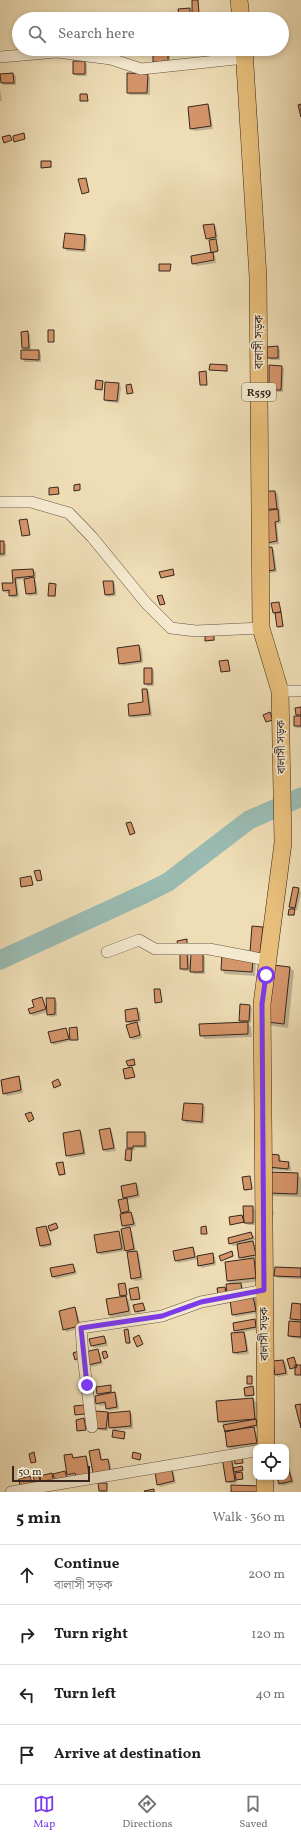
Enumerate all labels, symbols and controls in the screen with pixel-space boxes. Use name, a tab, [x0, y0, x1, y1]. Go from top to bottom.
search box	[12, 12, 289, 56]
icon: search	[26, 23, 48, 45]
text: Search here	[58, 24, 135, 45]
street label: বালাসী সড়ক	[251, 315, 268, 370]
road number: R559	[242, 383, 276, 401]
street label: বালাসী সড়ক	[273, 719, 290, 775]
route start	[257, 966, 275, 984]
street label: বালাসী সড়ক	[256, 1306, 273, 1362]
route end	[78, 1376, 96, 1394]
map controls	[253, 1444, 289, 1480]
button: locate	[253, 1444, 289, 1480]
scale bar	[12, 1464, 90, 1483]
text: 50 m	[18, 1465, 42, 1480]
text: 5 min	[16, 1507, 61, 1530]
text: Walk · 360 m	[213, 1509, 285, 1527]
text: Continue	[54, 1554, 119, 1575]
icon: ahead	[16, 1564, 38, 1586]
text: 200 m	[248, 1566, 285, 1584]
text: বালাসী সড়ক	[54, 1577, 112, 1595]
icon: right	[16, 1624, 38, 1646]
text: Turn right	[54, 1624, 128, 1645]
text: 120 m	[251, 1626, 285, 1644]
icon: left	[16, 1684, 38, 1706]
text: Turn left	[54, 1684, 116, 1705]
text: 40 m	[256, 1686, 285, 1704]
icon: arrive	[16, 1744, 38, 1766]
text: Arrive at destination	[54, 1744, 201, 1765]
tab: Map	[33, 1793, 55, 1832]
tab: Directions	[122, 1793, 173, 1832]
tab: Saved	[239, 1793, 268, 1832]

